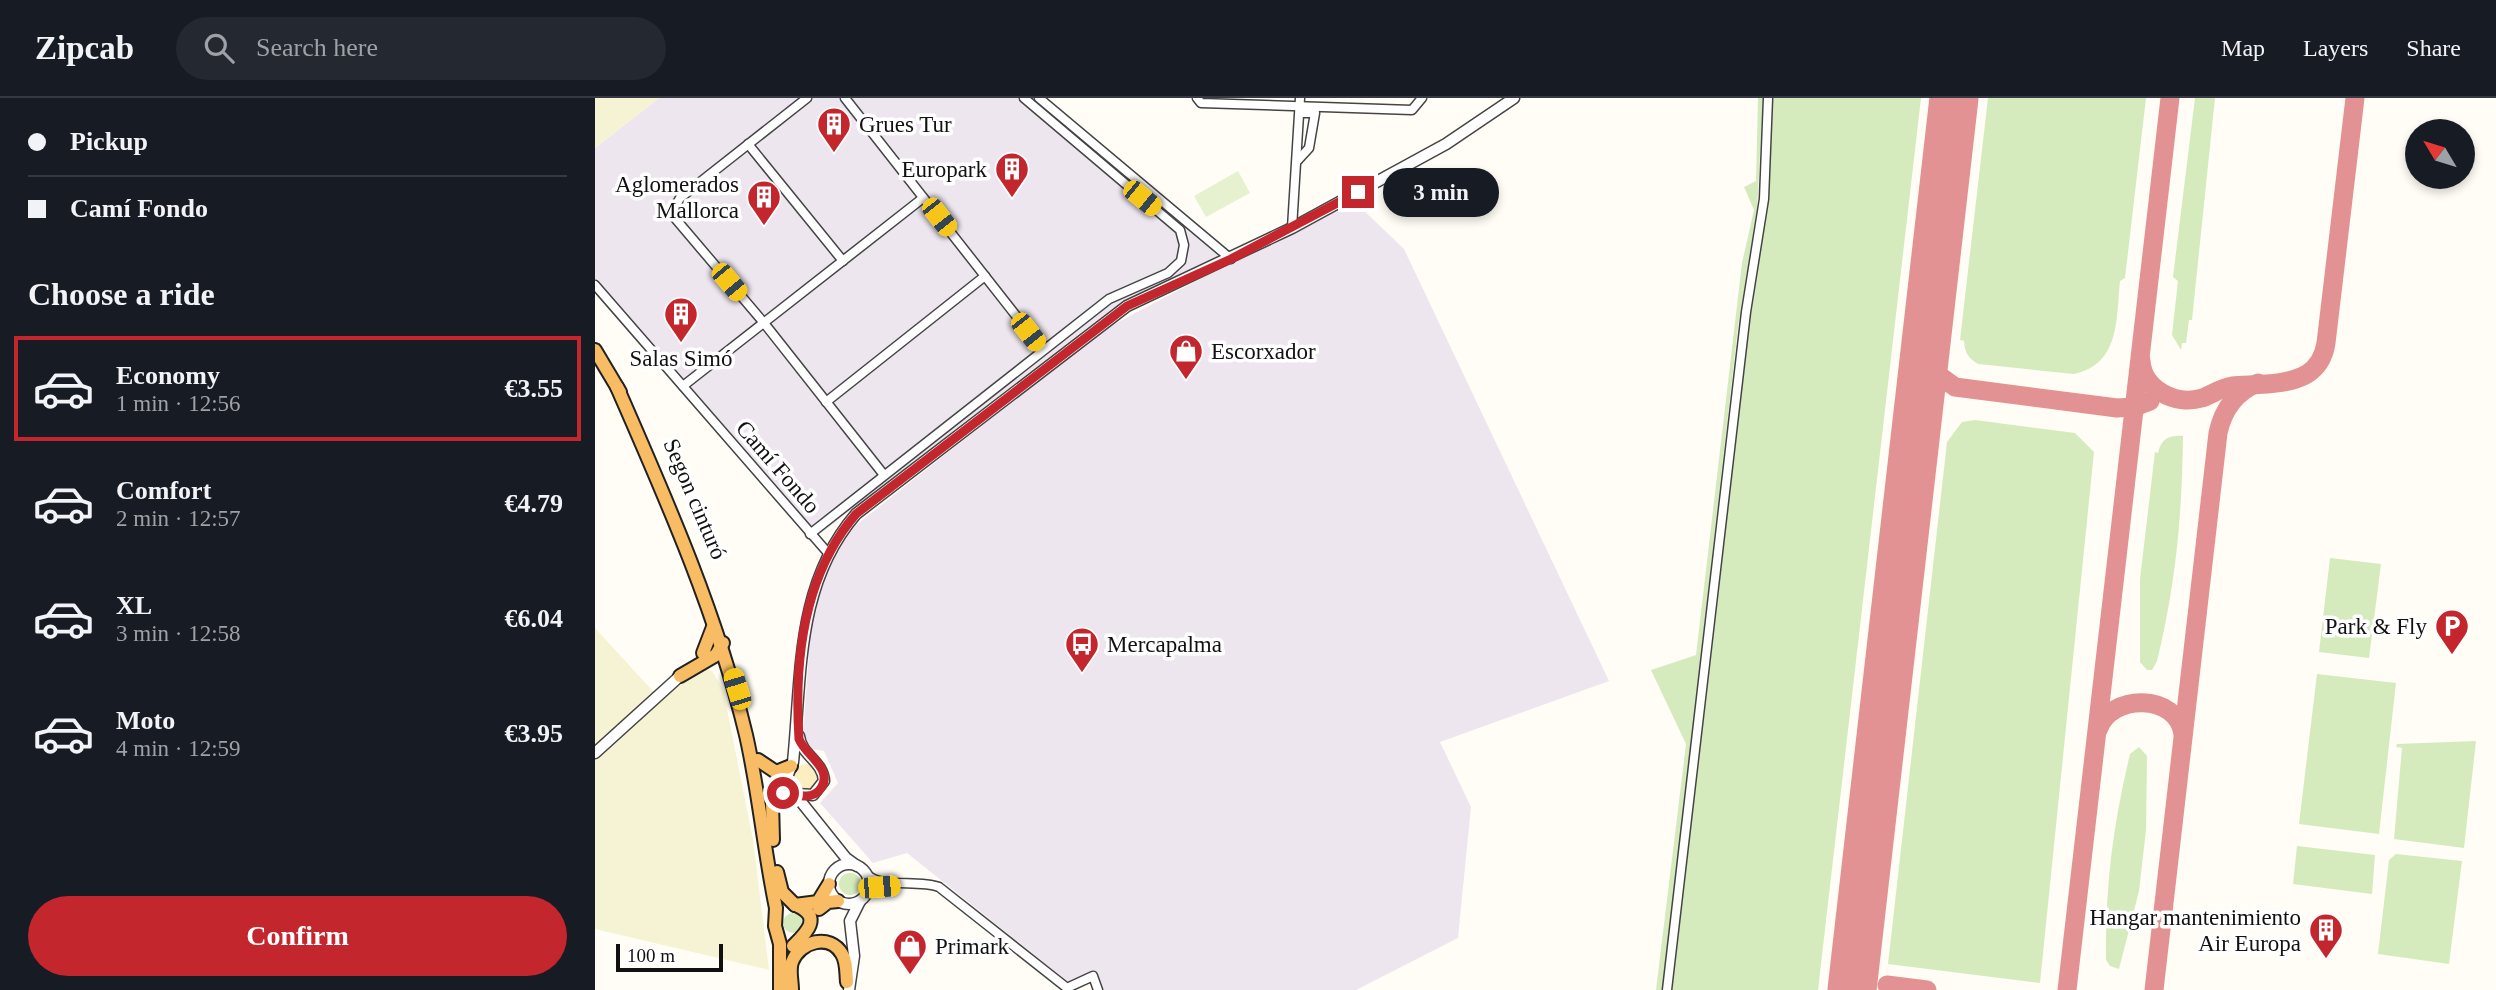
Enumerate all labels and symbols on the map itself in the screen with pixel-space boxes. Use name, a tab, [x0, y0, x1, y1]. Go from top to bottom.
building icon: Grues Tur	[815, 105, 853, 154]
place label: Grues Tur	[859, 112, 952, 137]
north arrow	[2405, 119, 2475, 189]
building icon: Europark	[993, 150, 1031, 199]
place label: Europark	[901, 157, 987, 182]
callout: 3 min	[1383, 168, 1498, 217]
place label: Aglomerados Mallorca	[615, 172, 739, 223]
route end	[1342, 176, 1374, 208]
car	[1120, 177, 1165, 219]
building icon: Aglomerados Mallorca	[745, 178, 783, 227]
car	[918, 194, 961, 240]
car	[708, 259, 751, 305]
building icon: Salas Simó	[662, 295, 700, 344]
car	[1007, 309, 1050, 355]
shop icon: Escorxador	[1167, 332, 1205, 381]
place label: Escorxador	[1211, 339, 1316, 364]
place label: Salas Simó	[630, 346, 732, 371]
street label: Camí Fondo	[731, 416, 825, 518]
street label: Segon cinturó	[658, 435, 732, 563]
parking icon: Park & Fly	[2433, 607, 2471, 656]
place label: Park & Fly	[2325, 614, 2427, 639]
bus stop icon: Mercapalma	[1063, 625, 1101, 674]
place label: Mercapalma	[1107, 632, 1222, 657]
car	[721, 666, 754, 712]
route start	[767, 777, 799, 809]
car	[858, 875, 901, 899]
place label: Hangar mantenimiento Air Europa	[2090, 905, 2301, 956]
building icon: Hangar mantenimiento Air Europa	[2307, 911, 2345, 960]
shop icon: Primark	[891, 927, 929, 976]
place label: Primark	[935, 934, 1010, 959]
scale bar	[616, 941, 723, 973]

